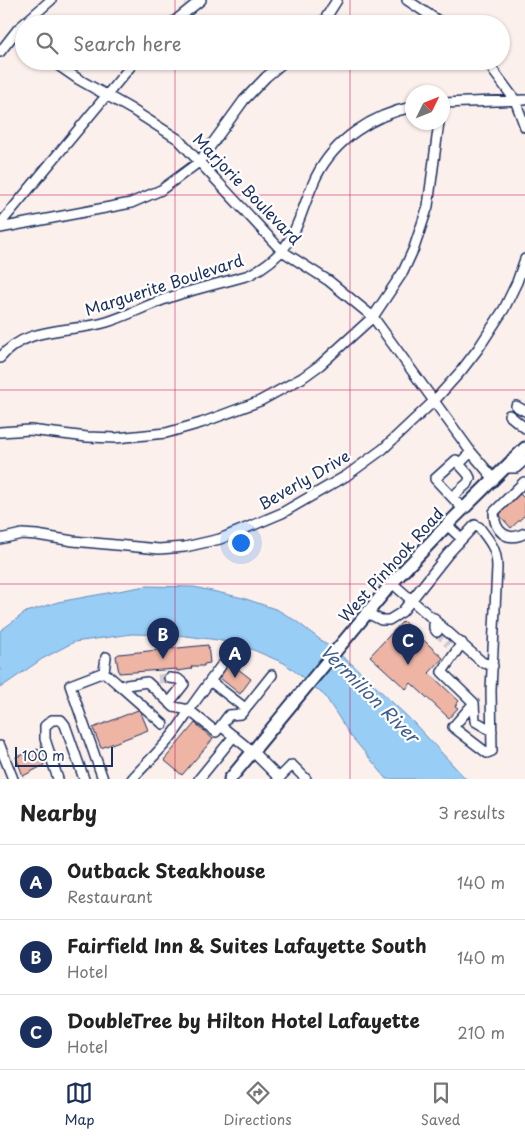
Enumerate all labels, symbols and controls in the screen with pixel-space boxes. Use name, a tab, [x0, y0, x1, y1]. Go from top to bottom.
search box	[15, 15, 510, 70]
icon: search	[33, 29, 61, 57]
text: Search here	[73, 29, 182, 57]
north arrow	[405, 85, 450, 130]
street label: Marjorie Boulevard	[188, 127, 308, 250]
street label: Marguerite Boulevard	[81, 247, 246, 321]
street label: Beverly Drive	[253, 443, 354, 515]
street label: West Pinhook Road	[332, 502, 448, 627]
your location	[228, 530, 254, 556]
pin: B	[147, 618, 179, 659]
pin: C	[392, 624, 424, 665]
pin: A	[219, 637, 251, 678]
water label: Vermilion River	[314, 637, 428, 750]
scale bar	[15, 744, 112, 767]
text: 100 m	[22, 745, 65, 766]
text: Nearby	[20, 796, 97, 828]
text: 3 results	[438, 800, 505, 824]
text: Outback Steakhouse	[67, 856, 265, 884]
text: A	[30, 870, 42, 894]
text: 140 m	[457, 870, 505, 894]
text: Restaurant	[67, 884, 153, 908]
text: Fairfield Inn & Suites Lafayette South	[67, 931, 427, 959]
text: B	[31, 945, 41, 969]
text: 140 m	[457, 945, 505, 969]
text: Hotel	[67, 959, 108, 983]
text: DoubleTree by Hilton Hotel Lafayette	[67, 1006, 420, 1034]
text: C	[30, 1020, 42, 1044]
text: 210 m	[457, 1020, 505, 1044]
text: Hotel	[67, 1034, 108, 1058]
tab: Map	[65, 1079, 94, 1130]
tab: Directions	[224, 1079, 292, 1130]
tab: Saved	[421, 1079, 460, 1130]

